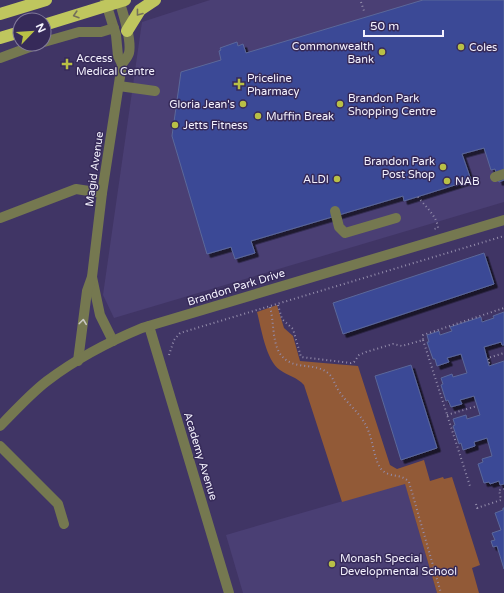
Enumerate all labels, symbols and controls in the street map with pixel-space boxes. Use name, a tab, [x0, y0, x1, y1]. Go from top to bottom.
one-way arrow	[137, 9, 144, 16]
one-way arrow	[73, 10, 80, 19]
north arrow	[12, 12, 52, 52]
scale bar	[364, 12, 443, 38]
text: 50 m	[370, 19, 399, 33]
text: N	[33, 21, 48, 35]
place label: Commonwealth Bank	[292, 40, 374, 66]
place label: Coles	[469, 41, 497, 54]
marker: Coles	[456, 42, 466, 52]
marker: Commonwealth Bank	[377, 47, 387, 57]
place label: Access Medical Centre	[76, 52, 155, 78]
marker: Access Medical Centre	[61, 58, 73, 70]
place label: Priceline Pharmacy	[247, 72, 300, 98]
marker: Priceline Pharmacy	[234, 79, 244, 89]
place label: Brandon Park Shopping Centre	[348, 92, 436, 118]
place label: Gloria Jean's	[169, 98, 235, 111]
marker: Gloria Jean's	[238, 99, 248, 109]
marker: Brandon Park Shopping Centre	[335, 99, 345, 109]
place label: Muffin Break	[266, 110, 334, 123]
marker: Muffin Break	[253, 111, 263, 121]
place label: Jetts Fitness	[183, 119, 248, 132]
marker: Jetts Fitness	[170, 120, 180, 130]
street label: Magid Avenue	[83, 131, 106, 207]
place label: Brandon Park Post Shop	[364, 155, 435, 181]
marker: Brandon Park Post Shop	[438, 162, 448, 172]
place label: ALDI	[303, 173, 329, 186]
marker: ALDI	[332, 174, 342, 184]
place label: NAB	[455, 175, 480, 188]
marker: NAB	[442, 176, 452, 186]
street label: Brandon Park Drive	[186, 266, 286, 309]
one-way arrow	[78, 319, 87, 325]
street label: Academy Avenue	[181, 411, 220, 502]
place label: Monash Special Developmental School	[340, 552, 457, 578]
marker: Monash Special Developmental School	[327, 559, 337, 569]

